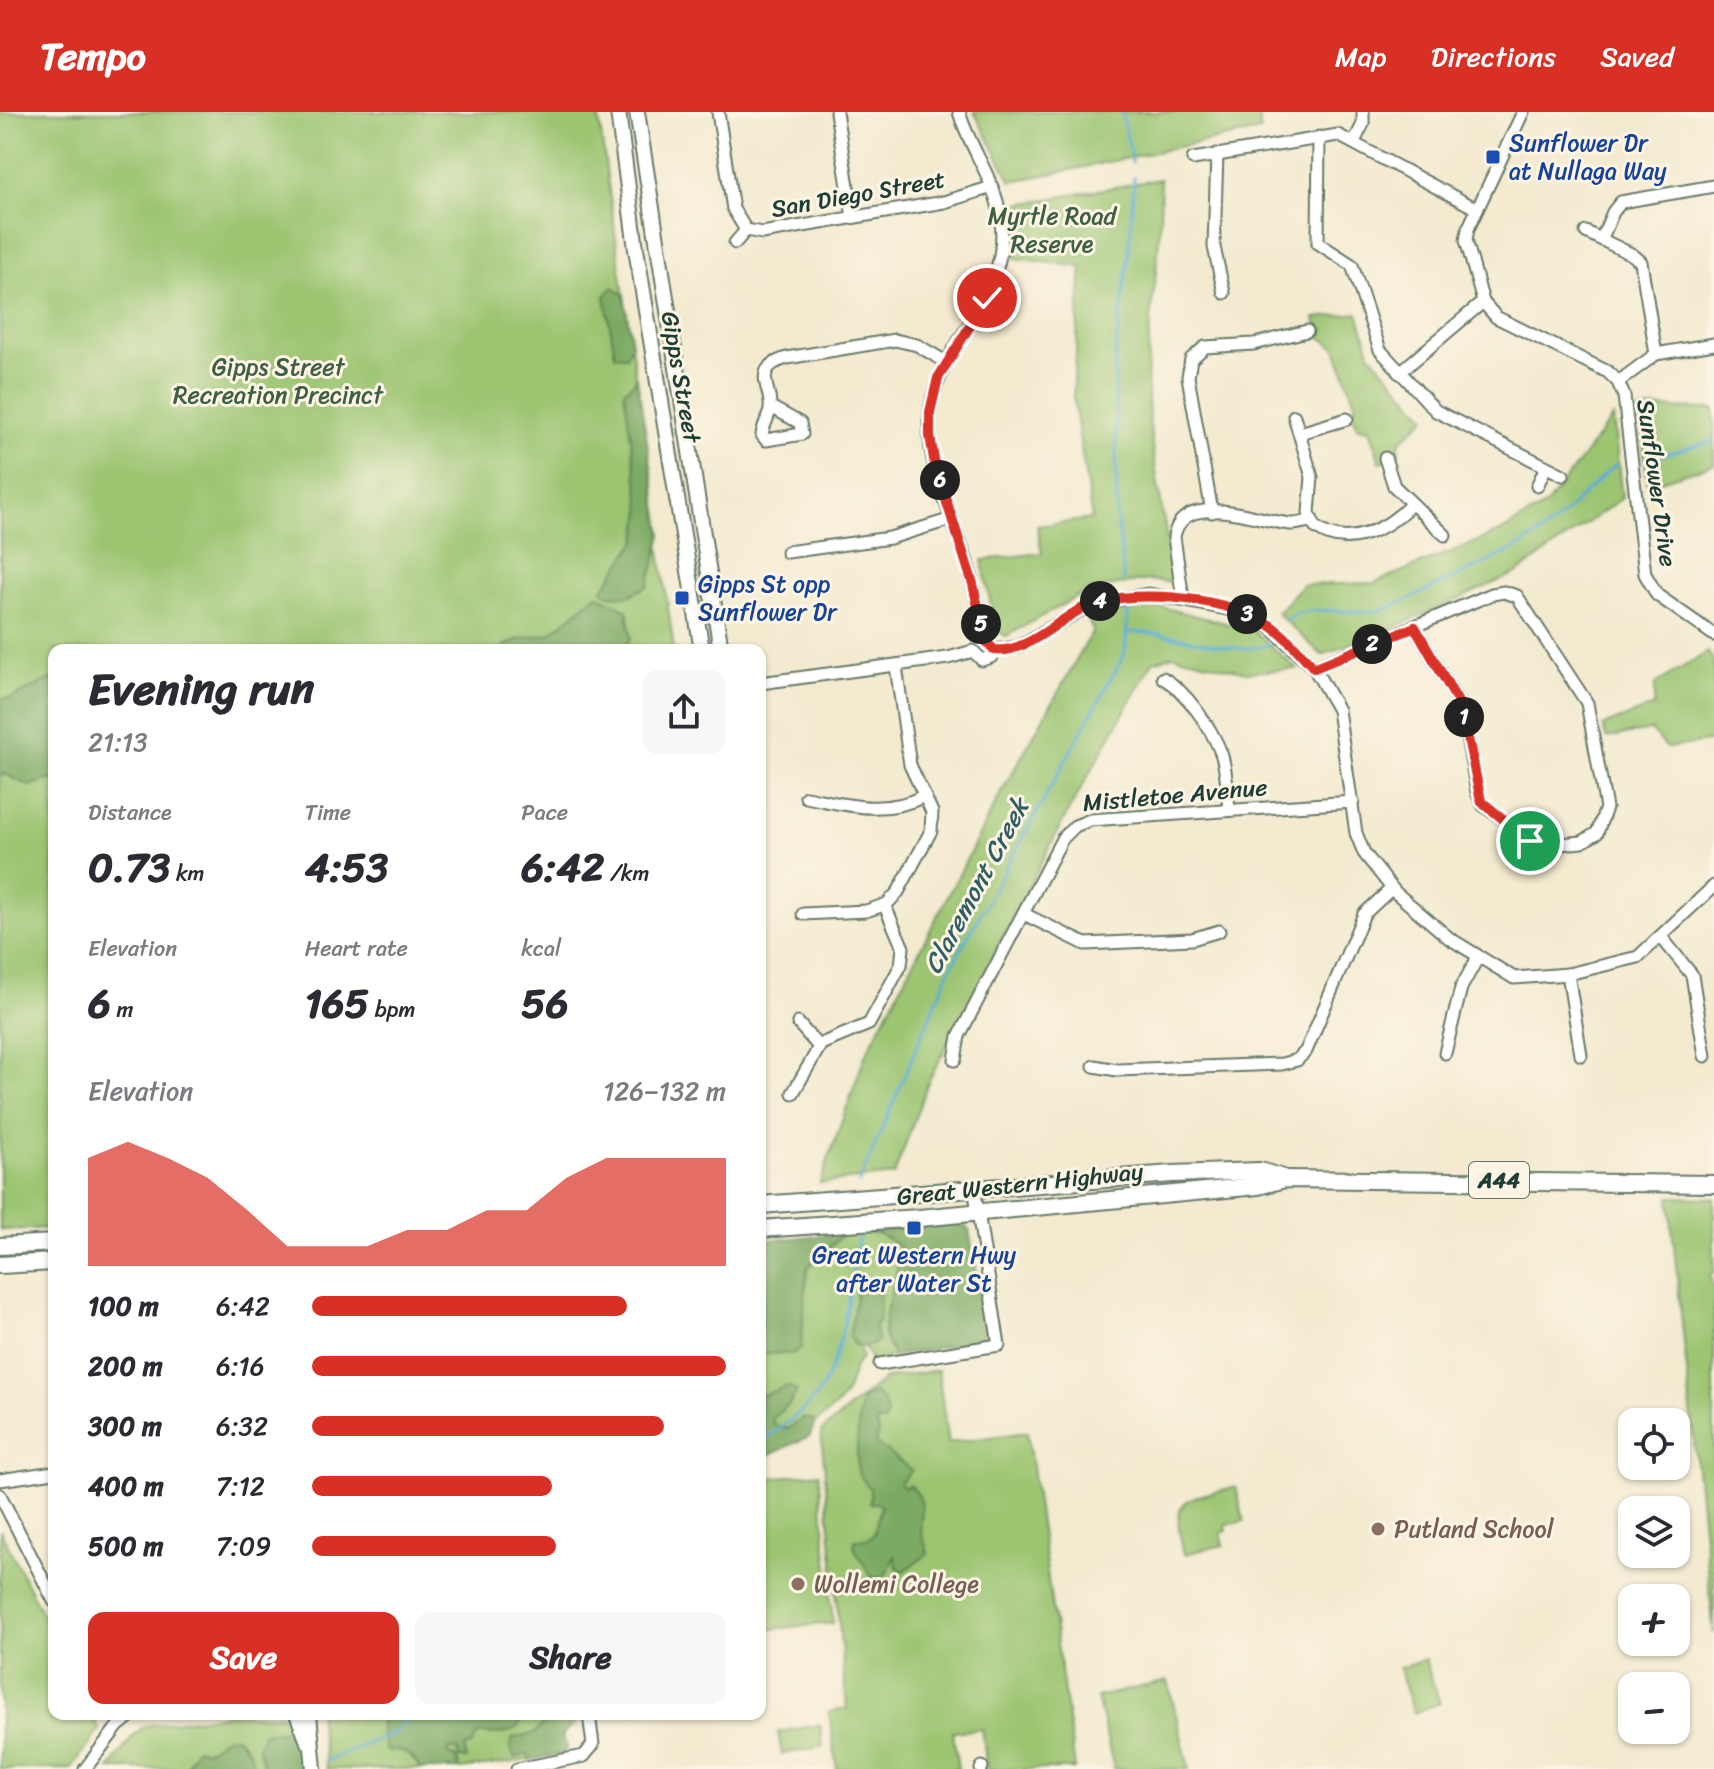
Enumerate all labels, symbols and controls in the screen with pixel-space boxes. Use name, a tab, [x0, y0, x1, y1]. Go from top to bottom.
text: Tempo	[40, 23, 146, 90]
text: Map	[1335, 32, 1387, 81]
text: Directions	[1431, 32, 1556, 81]
text: Saved	[1600, 32, 1674, 81]
place label: Sunflower Dr at Nullaga Way	[1509, 122, 1667, 192]
marker: Sunflower Dr at Nullaga Way	[1484, 148, 1502, 166]
street label: San Diego Street	[768, 158, 948, 230]
park label: Myrtle Road Reserve	[988, 195, 1118, 265]
pin	[953, 264, 1021, 332]
icon: check	[965, 276, 1009, 320]
street label: Gipps Street	[649, 308, 713, 447]
park label: Gipps Street Recreation Precinct	[173, 346, 384, 416]
street label: Sunflower Drive	[1624, 396, 1690, 570]
pin: 6	[920, 460, 960, 500]
text: 6	[934, 460, 946, 499]
place label: Gipps St opp Sunflower Dr	[698, 563, 838, 633]
pin: 4	[1080, 581, 1120, 621]
text: 4	[1093, 581, 1107, 620]
marker: Gipps St opp Sunflower Dr	[673, 589, 691, 607]
pin: 3	[1227, 594, 1267, 634]
text: 3	[1241, 594, 1253, 633]
pin: 5	[961, 604, 1001, 644]
text: 5	[974, 604, 988, 643]
pin: 2	[1352, 624, 1392, 664]
text: 2	[1366, 624, 1378, 663]
text: Evening run	[88, 650, 314, 728]
button: share	[642, 670, 726, 754]
pin: 1	[1444, 697, 1484, 737]
text: 1	[1459, 697, 1469, 736]
text: 21:13	[88, 719, 147, 765]
street label: Mistletoe Avenue	[1081, 766, 1269, 824]
water label: Claremont Creek	[910, 787, 1043, 982]
text: Distance	[88, 793, 172, 832]
text: Time	[305, 793, 351, 832]
text: Pace	[521, 793, 568, 832]
pin	[1496, 807, 1564, 875]
icon: arrive	[1508, 819, 1552, 863]
text: 0.73	[88, 832, 170, 903]
text: 4:53	[305, 832, 388, 903]
text: 6:42	[521, 832, 604, 903]
text: km	[170, 854, 204, 893]
text: /km	[604, 854, 649, 893]
text: Elevation	[88, 929, 177, 968]
text: Heart rate	[305, 929, 408, 968]
text: kcal	[521, 929, 561, 968]
text: 6	[88, 968, 111, 1039]
text: 165	[305, 968, 369, 1039]
text: 56	[521, 968, 569, 1039]
text: m	[111, 990, 133, 1029]
text: bpm	[369, 990, 415, 1029]
text: Elevation	[88, 1068, 193, 1114]
text: 126–132 m	[603, 1068, 726, 1114]
street label: Great Western Highway	[895, 1150, 1146, 1218]
road number: A44	[1469, 1162, 1529, 1198]
marker: Great Western Hwy after Water St	[905, 1219, 923, 1237]
place label: Great Western Hwy after Water St	[812, 1234, 1017, 1304]
text: 100 m	[88, 1283, 159, 1329]
text: 6:42	[216, 1283, 270, 1329]
text: 200 m	[88, 1343, 163, 1389]
text: 6:16	[216, 1343, 265, 1389]
text: 300 m	[88, 1403, 162, 1449]
text: 6:32	[216, 1403, 268, 1449]
map controls	[1618, 1408, 1690, 1744]
button: locate	[1618, 1408, 1690, 1480]
text: 400 m	[88, 1463, 164, 1509]
text: 7:12	[216, 1463, 265, 1509]
button: layers	[1618, 1496, 1690, 1568]
place label: Putland School	[1394, 1508, 1555, 1550]
marker: Putland School	[1369, 1520, 1387, 1538]
text: 500 m	[88, 1523, 163, 1569]
text: 7:09	[216, 1523, 271, 1569]
place label: Wollemi College	[814, 1563, 979, 1605]
marker: Wollemi College	[789, 1575, 807, 1593]
button: +	[1618, 1584, 1690, 1656]
button: Save	[88, 1612, 399, 1704]
button: Share	[415, 1612, 726, 1704]
button: −	[1618, 1672, 1690, 1744]

